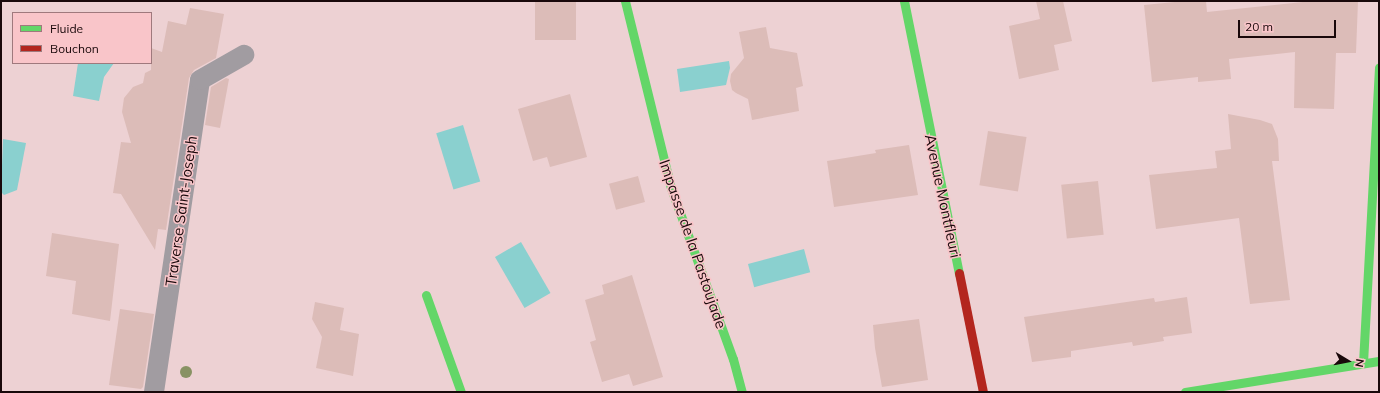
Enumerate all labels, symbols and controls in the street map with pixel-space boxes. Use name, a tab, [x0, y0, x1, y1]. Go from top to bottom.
legend	[12, 12, 152, 64]
scale bar	[1240, 12, 1338, 38]
text: 20 m	[1245, 19, 1273, 34]
text: Fluide	[50, 21, 83, 36]
text: Bouchon	[50, 41, 99, 56]
street label: Avenue Montfleuri	[921, 132, 965, 260]
street label: Traverse Saint-Joseph	[162, 135, 200, 287]
street label: Impasse de la Pastoujade	[656, 157, 730, 331]
north arrow	[1328, 341, 1368, 381]
text: N	[1352, 358, 1367, 368]

